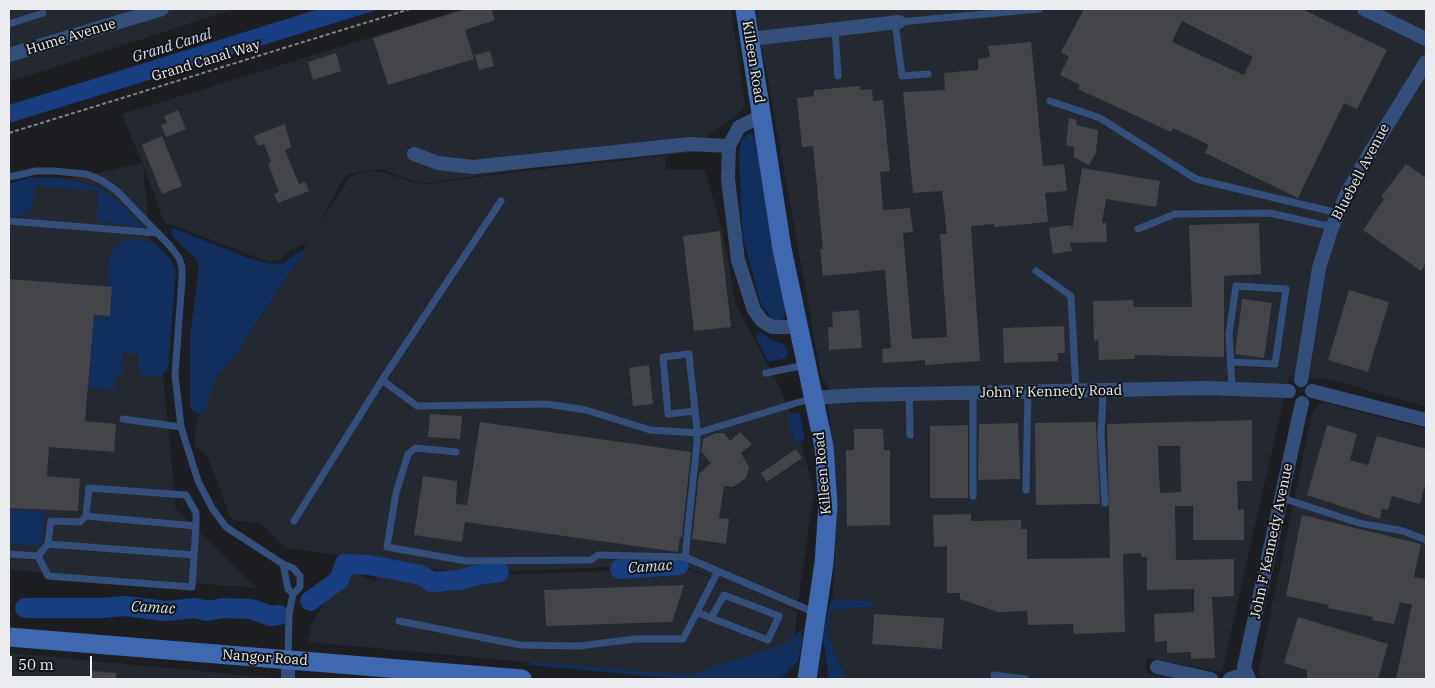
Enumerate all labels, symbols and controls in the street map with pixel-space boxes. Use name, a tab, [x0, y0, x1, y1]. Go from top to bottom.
street label: Hume Avenue	[24, 15, 118, 59]
street label: Killeen Road	[738, 20, 768, 104]
water label: Grand Canal	[130, 25, 214, 67]
street label: Grand Canal Way	[150, 36, 262, 86]
street label: Bluebell Avenue	[1329, 121, 1393, 223]
street label: John F Kennedy Road	[980, 382, 1122, 402]
street label: Killeen Road	[811, 431, 835, 515]
street label: John F Kennedy Avenue	[1247, 462, 1297, 620]
water label: Camac	[627, 556, 673, 578]
water label: Camac	[131, 598, 175, 618]
scale bar	[12, 646, 95, 678]
street label: Nangor Road	[222, 647, 308, 669]
text: 50 m	[18, 655, 54, 674]

